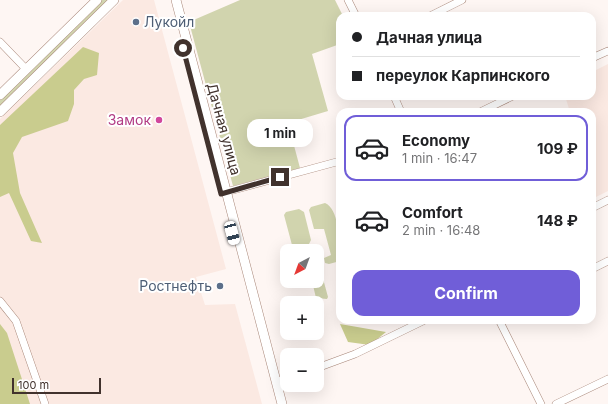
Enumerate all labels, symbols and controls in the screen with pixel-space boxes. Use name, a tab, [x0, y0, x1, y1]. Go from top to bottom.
place label: Лукойл	[144, 13, 194, 30]
marker: Лукойл	[131, 17, 141, 27]
text: Дачная улица	[376, 28, 482, 47]
route start	[174, 39, 192, 57]
text: переулок Карпинского	[376, 66, 550, 85]
street label: Дачная улица	[204, 81, 245, 177]
place label: Замок	[108, 111, 151, 128]
marker: Замок	[154, 115, 164, 125]
callout: 1 min	[247, 119, 313, 147]
text: 1 min	[264, 125, 296, 141]
icon: car	[354, 130, 390, 166]
text: Economy	[402, 131, 470, 150]
text: 109 ₽	[537, 139, 578, 158]
text: 1 min · 16:47	[402, 150, 477, 166]
route end	[271, 168, 289, 186]
icon: car	[354, 202, 390, 238]
text: Comfort	[402, 203, 463, 222]
text: 148 ₽	[537, 211, 578, 230]
car	[223, 220, 241, 246]
text: 2 min · 16:48	[402, 222, 480, 238]
north arrow	[280, 244, 324, 288]
map controls	[280, 244, 324, 392]
button: Confirm	[352, 270, 580, 316]
place label: Ростнефть	[139, 277, 212, 294]
marker: Ростнефть	[215, 281, 225, 291]
button: +	[280, 296, 324, 340]
button: −	[280, 348, 324, 392]
scale bar	[12, 376, 101, 395]
text: 100 m	[18, 378, 49, 392]

